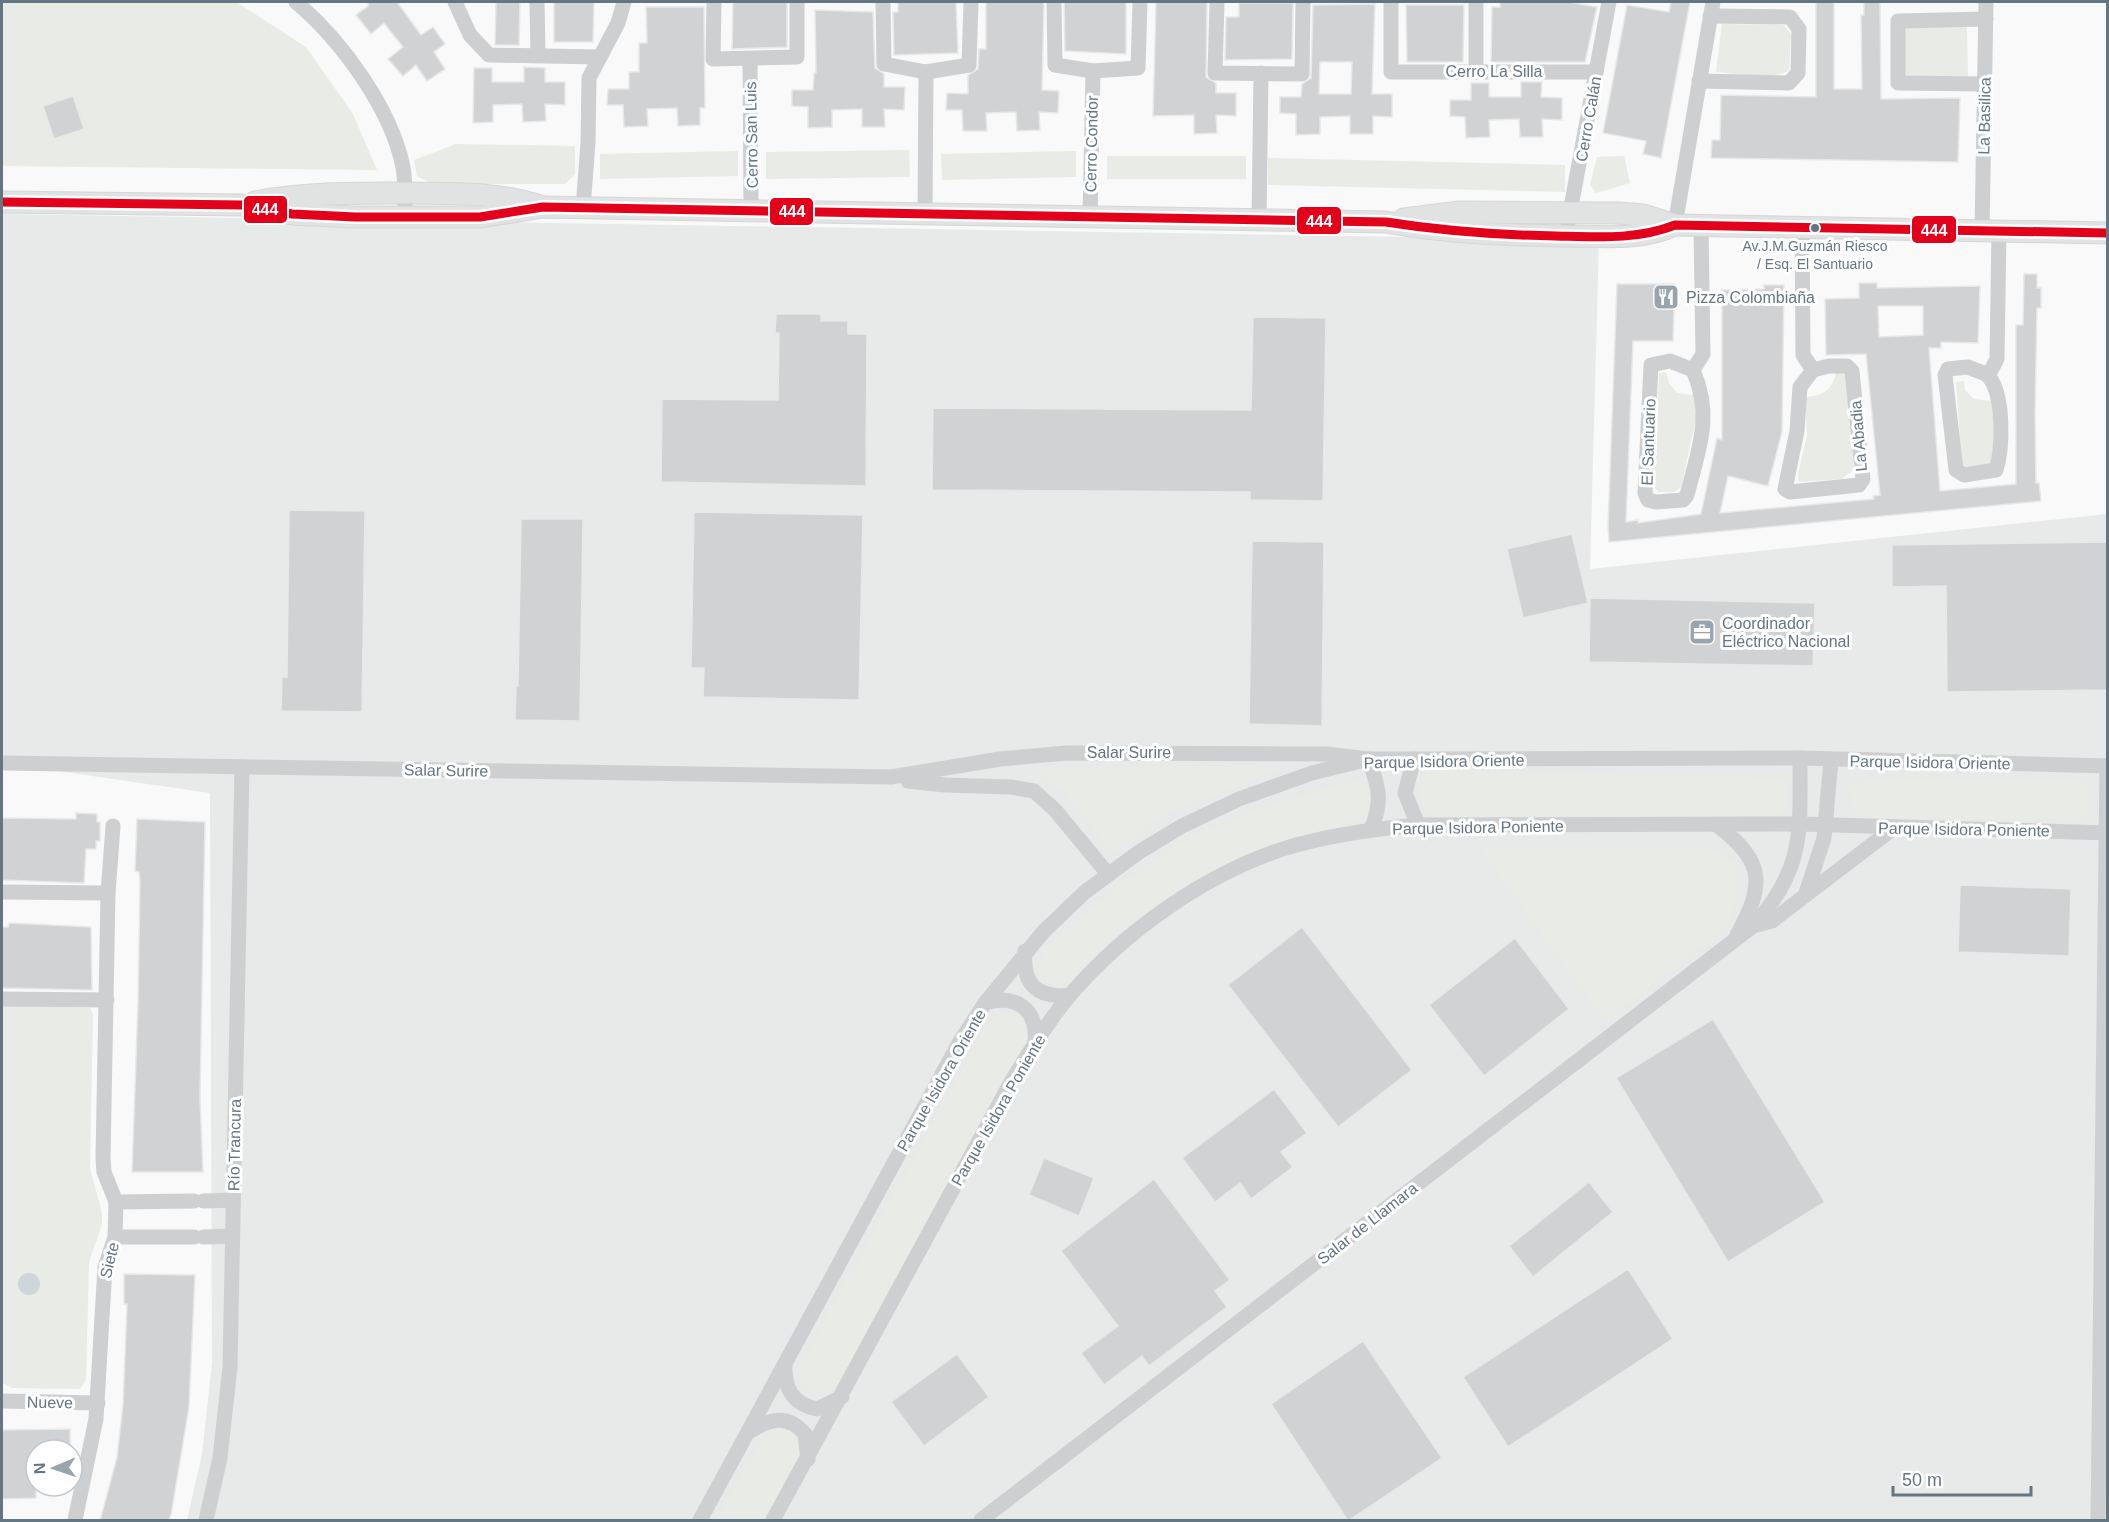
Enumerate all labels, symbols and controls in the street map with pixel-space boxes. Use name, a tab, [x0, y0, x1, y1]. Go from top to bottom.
street label: Cerro La Silla	[1446, 63, 1543, 80]
street label: Cerro Calán	[1573, 75, 1604, 163]
street label: La Basilica	[1975, 77, 1994, 155]
street label: Cerro San Luis	[742, 81, 761, 188]
street label: Cerro Condor	[1082, 95, 1101, 193]
line badge: 444	[243, 195, 288, 224]
line badge: 444	[769, 197, 814, 226]
text: 444	[252, 201, 278, 218]
text: 444	[779, 203, 805, 220]
line badge: 444	[1296, 206, 1342, 235]
text: 444	[1306, 213, 1332, 230]
line badge: 444	[1911, 215, 1957, 244]
marker: Av.J.M.Guzmán Riesco / Esq. El Santuario	[1809, 222, 1821, 234]
text: 444	[1921, 222, 1947, 239]
place label: Av.J.M.Guzmán Riesco / Esq. El Santuario	[1743, 238, 1888, 272]
restaurant icon: Pizza Colombiaña	[1651, 282, 1681, 312]
place label: Pizza Colombiaña	[1686, 289, 1815, 306]
street label: El Santuario	[1638, 398, 1659, 486]
street label: La Abadia	[1847, 400, 1870, 472]
place label: Coordinador Eléctrico Nacional	[1722, 615, 1850, 650]
office icon: Coordinador Eléctrico Nacional	[1687, 617, 1717, 647]
street label: Salar Surire	[1087, 744, 1171, 761]
street label: Parque Isidora Oriente	[1363, 752, 1525, 771]
street label: Parque Isidora Oriente	[1849, 753, 2011, 772]
street label: Salar Surire	[404, 761, 488, 780]
street label: Parque Isidora Poniente	[1392, 818, 1564, 837]
street label: Parque Isidora Poniente	[1878, 820, 2050, 839]
street label: Parque Isidora Oriente	[894, 1006, 989, 1154]
street label: Parque Isidora Poniente	[948, 1032, 1049, 1189]
street label: Río Trancura	[225, 1099, 244, 1191]
street label: Salar de Llamara	[1314, 1179, 1421, 1268]
street label: Siete	[97, 1240, 122, 1280]
street label: Nueve	[27, 1394, 73, 1411]
north arrow	[24, 1438, 84, 1498]
scale bar	[1893, 1459, 2031, 1497]
text: N	[31, 1462, 48, 1475]
text: 50 m	[1902, 1470, 1942, 1490]

